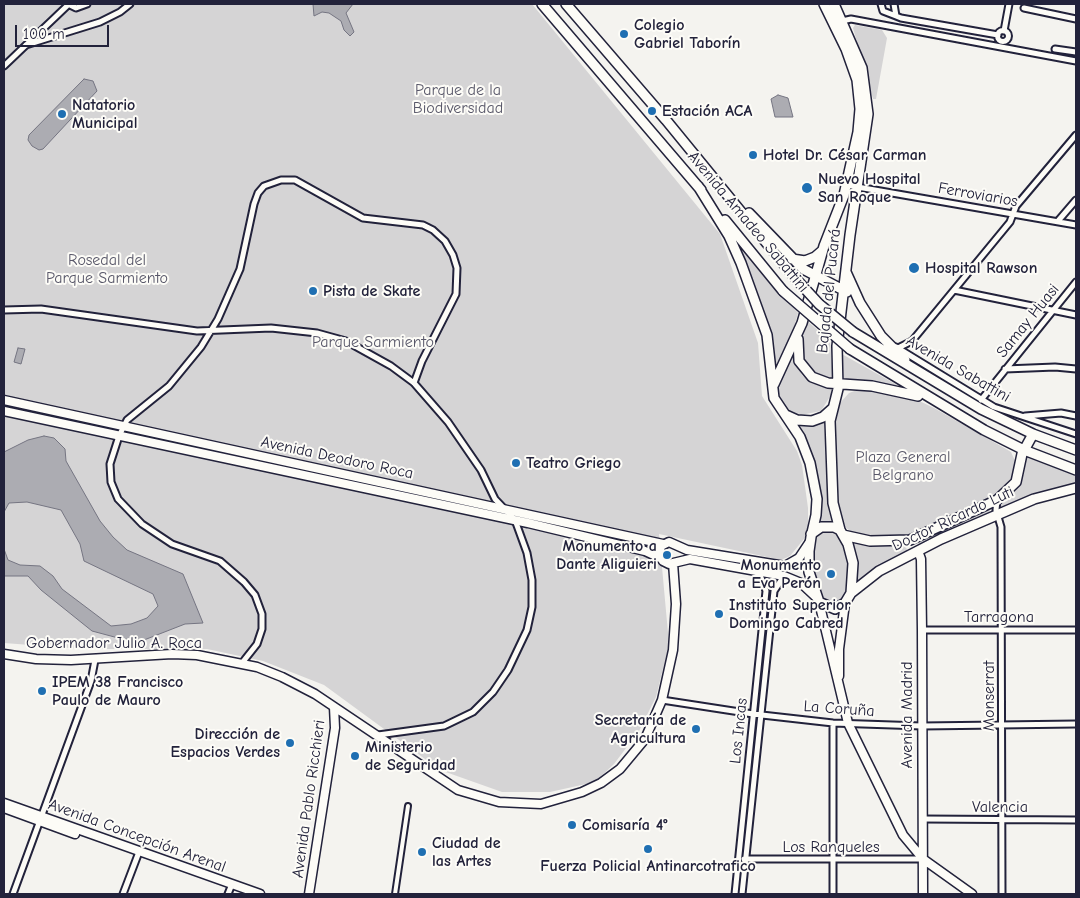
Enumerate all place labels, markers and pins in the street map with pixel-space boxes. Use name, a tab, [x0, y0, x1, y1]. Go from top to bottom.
place label: Colegio Gabriel Taborín	[634, 15, 740, 53]
marker: Colegio Gabriel Taborín	[618, 28, 630, 40]
place label: Natatorio Municipal	[72, 95, 137, 133]
place label: Estación ACA	[662, 101, 752, 121]
marker: Estación ACA	[646, 105, 658, 117]
marker: Natatorio Municipal	[56, 108, 68, 120]
place label: Hotel Dr. César Carman	[763, 145, 927, 165]
marker: Hotel Dr. César Carman	[747, 149, 759, 161]
place label: Nuevo Hospital San Roque	[818, 169, 921, 207]
marker: Nuevo Hospital San Roque	[800, 181, 814, 195]
place label: Hospital Rawson	[925, 258, 1037, 278]
marker: Hospital Rawson	[907, 261, 921, 275]
place label: Pista de Skate	[323, 281, 420, 301]
marker: Pista de Skate	[307, 285, 319, 297]
place label: Teatro Griego	[526, 453, 621, 473]
marker: Teatro Griego	[510, 457, 522, 469]
place label: Monumento a Dante Aliguieri	[556, 536, 657, 574]
marker: Monumento a Dante Aliguieri	[661, 549, 673, 561]
place label: Monumento a Eva Perón	[738, 555, 821, 593]
marker: Monumento a Eva Perón	[825, 568, 837, 580]
place label: Instituto Superior Domingo Cabred	[729, 595, 851, 633]
marker: Instituto Superior Domingo Cabred	[713, 608, 725, 620]
place label: IPEM 38 Francisco Paulo de Mauro	[52, 672, 183, 710]
marker: IPEM 38 Francisco Paulo de Mauro	[36, 685, 48, 697]
place label: Secretaría de Agricultura	[595, 710, 686, 748]
marker: Secretaría de Agricultura	[690, 723, 702, 735]
place label: Dirección de Espacios Verdes	[171, 724, 280, 762]
marker: Dirección de Espacios Verdes	[284, 737, 296, 749]
place label: Ministerio de Seguridad	[365, 737, 456, 775]
marker: Ministerio de Seguridad	[349, 750, 361, 762]
place label: Comisaría 4°	[582, 815, 667, 835]
marker: Comisaría 4°	[566, 819, 578, 831]
place label: Ciudad de las Artes	[432, 833, 501, 871]
marker: Fuerza Policial Antinarcotrafico	[642, 843, 654, 855]
marker: Ciudad de las Artes	[416, 846, 428, 858]
place label: Fuerza Policial Antinarcotrafico	[540, 856, 756, 876]

